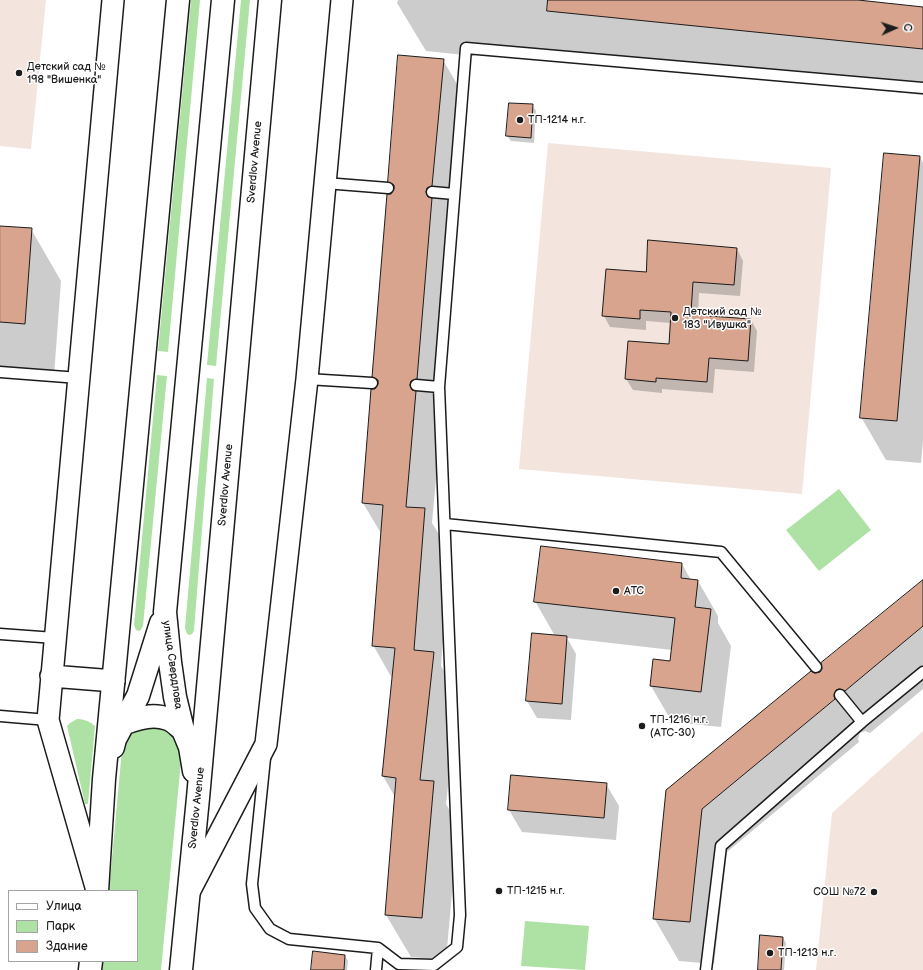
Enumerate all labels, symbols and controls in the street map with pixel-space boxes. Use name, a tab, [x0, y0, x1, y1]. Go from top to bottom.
north arrow	[875, 8, 915, 48]
text: С	[901, 23, 914, 32]
place label: Детский сад № 198 "Вишенка"	[27, 60, 106, 86]
marker: Детский сад № 198 "Вишенка"	[14, 68, 24, 78]
place label: ТП-1214 н.г.	[528, 113, 586, 127]
marker: ТП-1214 н.г.	[515, 115, 525, 125]
street label: Sverdlov Avenue	[245, 121, 265, 203]
place label: Детский сад № 183 "Ивушка"	[683, 305, 762, 331]
marker: Детский сад № 183 "Ивушка"	[670, 313, 680, 323]
street label: Sverdlov Avenue	[216, 444, 236, 526]
place label: АТС	[624, 584, 644, 598]
marker: АТС	[611, 586, 621, 596]
street label: улица Свердлова	[159, 620, 185, 710]
place label: ТП-1216 н.г. (АТС-30)	[650, 713, 708, 739]
marker: ТП-1216 н.г. (АТС-30)	[637, 721, 647, 731]
street label: Sverdlov Avenue	[186, 766, 208, 850]
place label: ТП-1215 н.г.	[507, 884, 565, 898]
place label: СОШ №72	[813, 885, 866, 899]
marker: ТП-1215 н.г.	[494, 886, 504, 896]
marker: СОШ №72	[869, 887, 879, 897]
legend	[8, 890, 138, 962]
text: Улица	[46, 899, 82, 914]
text: Парк	[46, 919, 75, 934]
text: Здание	[46, 939, 88, 954]
place label: ТП-1213 н.г.	[778, 946, 836, 960]
marker: ТП-1213 н.г.	[765, 948, 775, 958]

